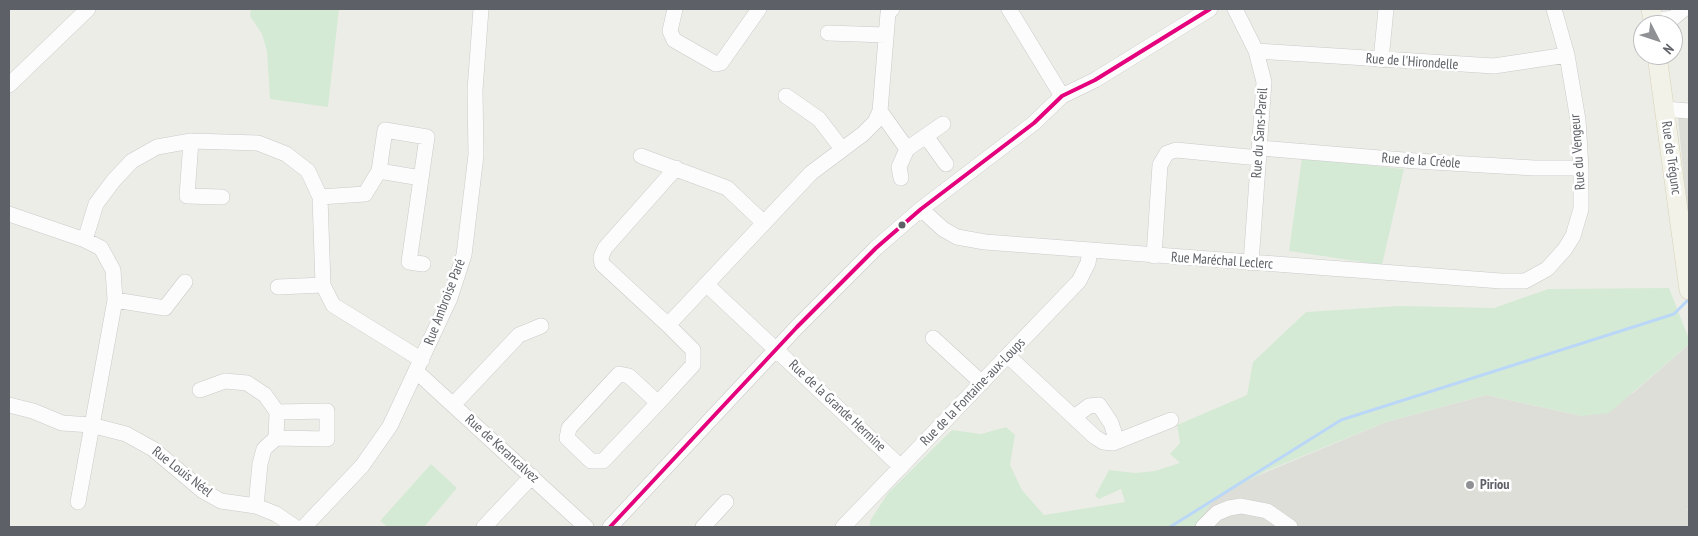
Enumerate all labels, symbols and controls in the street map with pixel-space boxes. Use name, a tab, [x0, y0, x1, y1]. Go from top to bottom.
north arrow	[1633, 15, 1683, 65]
text: N	[1659, 40, 1678, 58]
street label: Rue de l'Hirondelle	[1365, 50, 1459, 74]
street label: Rue du Sans-Pareil	[1248, 87, 1272, 179]
street label: Rue du Vengeur	[1567, 113, 1589, 191]
street label: Rue de Trégunc	[1658, 120, 1684, 196]
street label: Rue de la Créole	[1381, 150, 1461, 172]
unlabelled marker	[897, 220, 907, 230]
street label: Rue Maréchal Leclerc	[1170, 249, 1274, 273]
street label: Rue Ambroise Paré	[421, 257, 469, 347]
street label: Rue de la Fontaine-aux-Loups	[917, 334, 1029, 450]
street label: Rue de la Grande Hermine	[785, 357, 889, 455]
street label: Rue de Kerancalvez	[461, 411, 543, 487]
street label: Rue Louis Néel	[149, 443, 215, 501]
place label: Piriou	[1480, 477, 1510, 493]
marker: Piriou	[1464, 479, 1476, 491]

